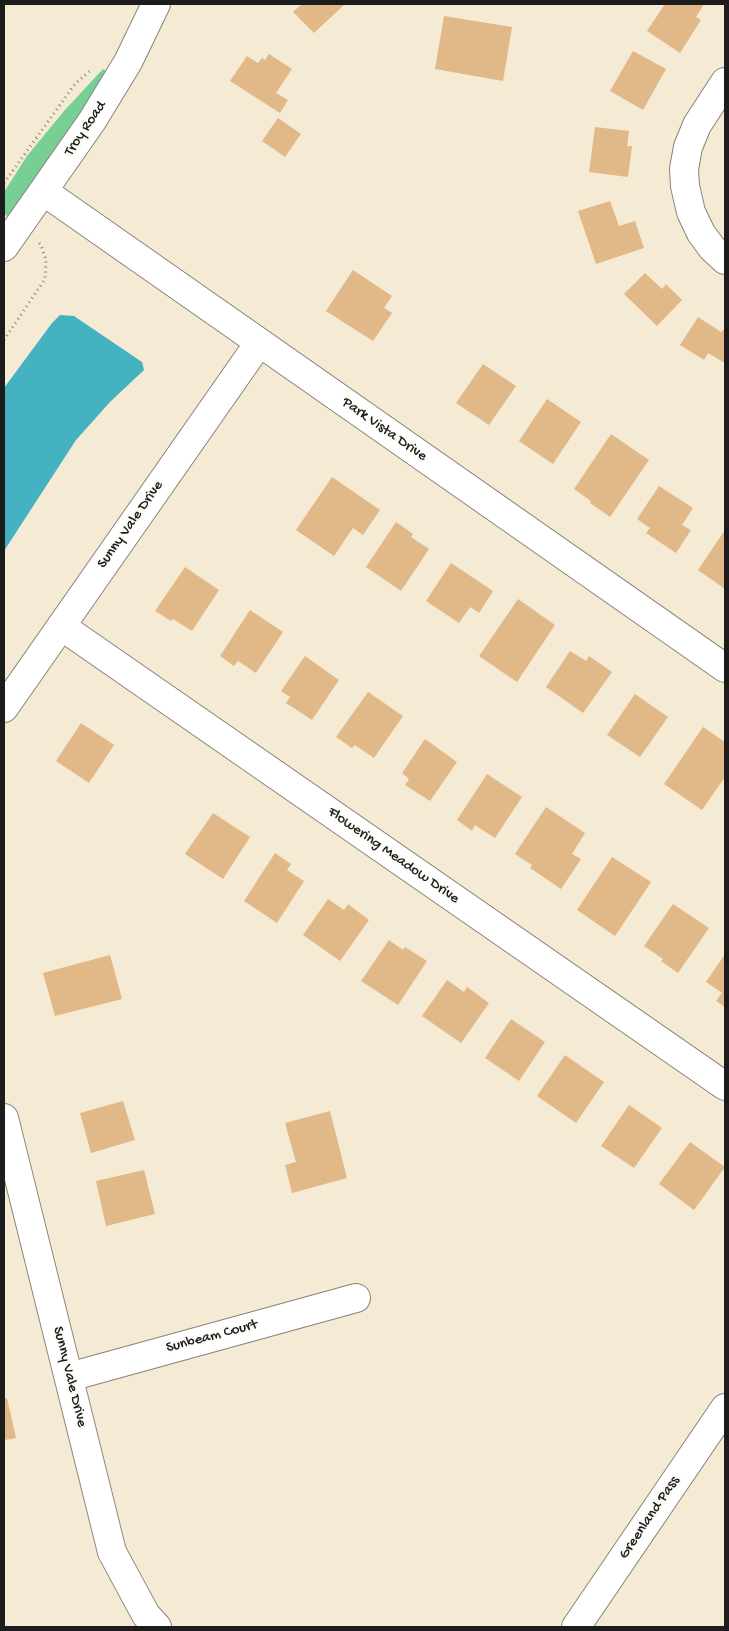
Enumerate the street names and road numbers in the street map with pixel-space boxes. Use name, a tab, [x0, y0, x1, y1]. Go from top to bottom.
street label: Troy Road	[61, 98, 111, 160]
street label: Park Vista Drive	[338, 394, 430, 466]
street label: Sunny Vale Drive	[94, 478, 168, 572]
street label: Flowering Meadow Drive	[324, 804, 462, 908]
street label: Sunbeam Court	[164, 1316, 260, 1358]
street label: Sunny Vale Drive	[48, 1325, 90, 1429]
street label: Greenland Pass	[616, 1473, 684, 1563]

